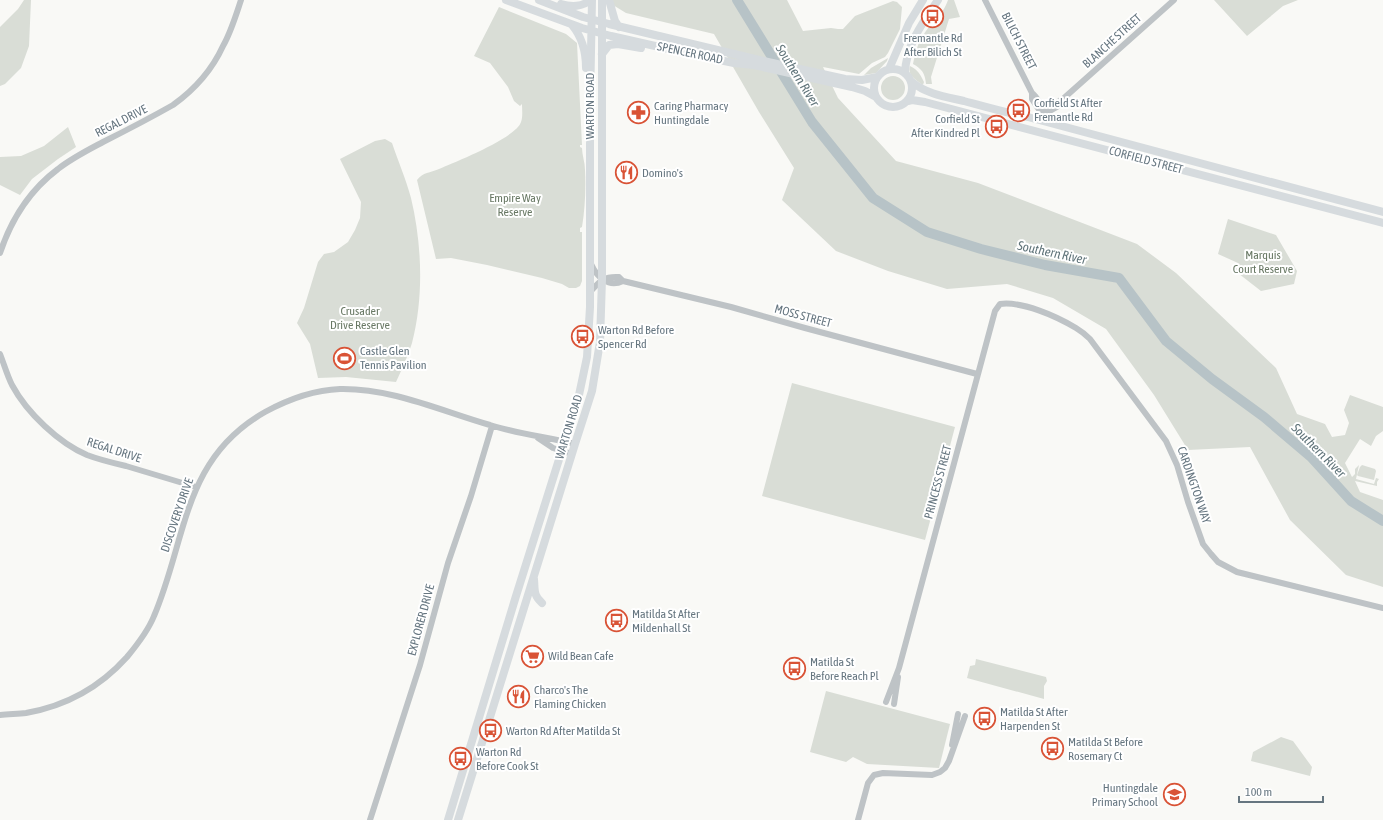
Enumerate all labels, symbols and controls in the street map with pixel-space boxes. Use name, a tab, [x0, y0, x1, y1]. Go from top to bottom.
bus stop icon: Fremantle Rd After Bilich St	[920, 4, 946, 30]
street label: BILICH STREET	[999, 10, 1040, 73]
street label: BLANCHE STREET	[1080, 10, 1145, 71]
place label: Fremantle Rd After Bilich St	[904, 31, 963, 59]
street label: SPENCER ROAD	[656, 39, 724, 67]
water label: Southern River	[772, 41, 823, 110]
street label: WARTON ROAD	[583, 72, 597, 139]
place label: Corfield St After Fremantle Rd	[1034, 96, 1102, 124]
bus stop icon: Corfield St After Fremantle Rd	[1005, 97, 1031, 123]
place label: Caring Pharmacy Huntingdale	[654, 99, 728, 127]
pharmacy icon: Caring Pharmacy Huntingdale	[626, 100, 652, 126]
street label: REGAL DRIVE	[93, 102, 149, 140]
place label: Corfield St After Kindred Pl	[911, 112, 981, 140]
bus stop icon: Corfield St After Kindred Pl	[983, 113, 1009, 139]
street label: CORFIELD STREET	[1107, 143, 1185, 177]
restaurant icon: Domino's	[613, 160, 639, 186]
place label: Domino's	[642, 166, 683, 180]
park label: Empire Way Reserve	[489, 191, 541, 219]
water label: Southern River	[1015, 238, 1089, 267]
park label: Marquis Court Reserve	[1233, 248, 1293, 276]
street label: MOSS STREET	[773, 302, 834, 331]
park label: Crusader Drive Reserve	[330, 304, 390, 332]
place label: Warton Rd Before Spencer Rd	[598, 323, 674, 351]
bus stop icon: Warton Rd Before Spencer Rd	[570, 324, 596, 350]
place label: Castle Glen Tennis Pavilion	[360, 344, 427, 372]
sports icon: Castle Glen Tennis Pavilion	[331, 345, 357, 371]
street label: WARTON ROAD	[553, 393, 586, 461]
water label: Southern River	[1288, 420, 1350, 481]
street label: REGAL DRIVE	[85, 435, 143, 465]
street label: PRINCESS STREET	[921, 443, 955, 521]
street label: CARDINGTON WAY	[1174, 445, 1214, 526]
street label: DISCOVERY DRIVE	[158, 476, 196, 554]
street label: EXPLORER DRIVE	[405, 583, 437, 657]
place label: Matilda St After Mildenhall St	[632, 607, 700, 635]
bus stop icon: Matilda St After Mildenhall St	[603, 608, 629, 634]
supermarket icon: Wild Bean Cafe	[520, 643, 546, 669]
place label: Wild Bean Cafe	[548, 649, 614, 663]
place label: Matilda St Before Reach Pl	[810, 655, 880, 683]
bus stop icon: Matilda St Before Reach Pl	[781, 656, 807, 682]
place label: Charco's The Flaming Chicken	[534, 683, 606, 711]
restaurant icon: Charco's The Flaming Chicken	[505, 684, 531, 710]
place label: Matilda St After Harpenden St	[1000, 705, 1068, 733]
bus stop icon: Matilda St After Harpenden St	[972, 706, 998, 732]
bus stop icon: Warton Rd After Matilda St	[477, 718, 503, 744]
place label: Warton Rd After Matilda St	[506, 724, 621, 738]
place label: Matilda St Before Rosemary Ct	[1068, 735, 1143, 763]
bus stop icon: Matilda St Before Rosemary Ct	[1040, 736, 1066, 762]
place label: Warton Rd Before Cook St	[476, 745, 539, 773]
bus stop icon: Warton Rd Before Cook St	[448, 746, 474, 772]
scale bar	[1239, 778, 1323, 804]
place label: Huntingdale Primary School	[1092, 781, 1159, 809]
school or university icon: Huntingdale Primary School	[1161, 782, 1187, 808]
text: 100 m	[1245, 785, 1272, 799]

